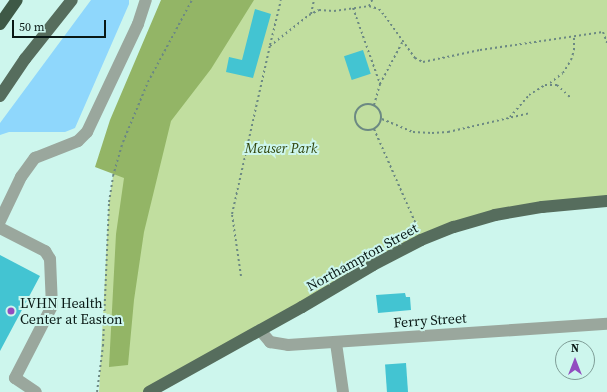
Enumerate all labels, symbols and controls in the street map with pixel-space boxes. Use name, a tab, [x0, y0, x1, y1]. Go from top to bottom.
scale bar	[14, 12, 108, 38]
text: 50 m	[19, 19, 45, 35]
park label: Meuser Park	[245, 140, 317, 156]
street label: Northampton Street	[303, 219, 421, 295]
place label: LVHN Health Center at Easton	[20, 295, 123, 328]
marker: LVHN Health Center at Easton	[5, 305, 17, 317]
street label: Ferry Street	[393, 309, 467, 331]
north arrow	[555, 340, 595, 380]
text: N	[571, 341, 579, 356]

